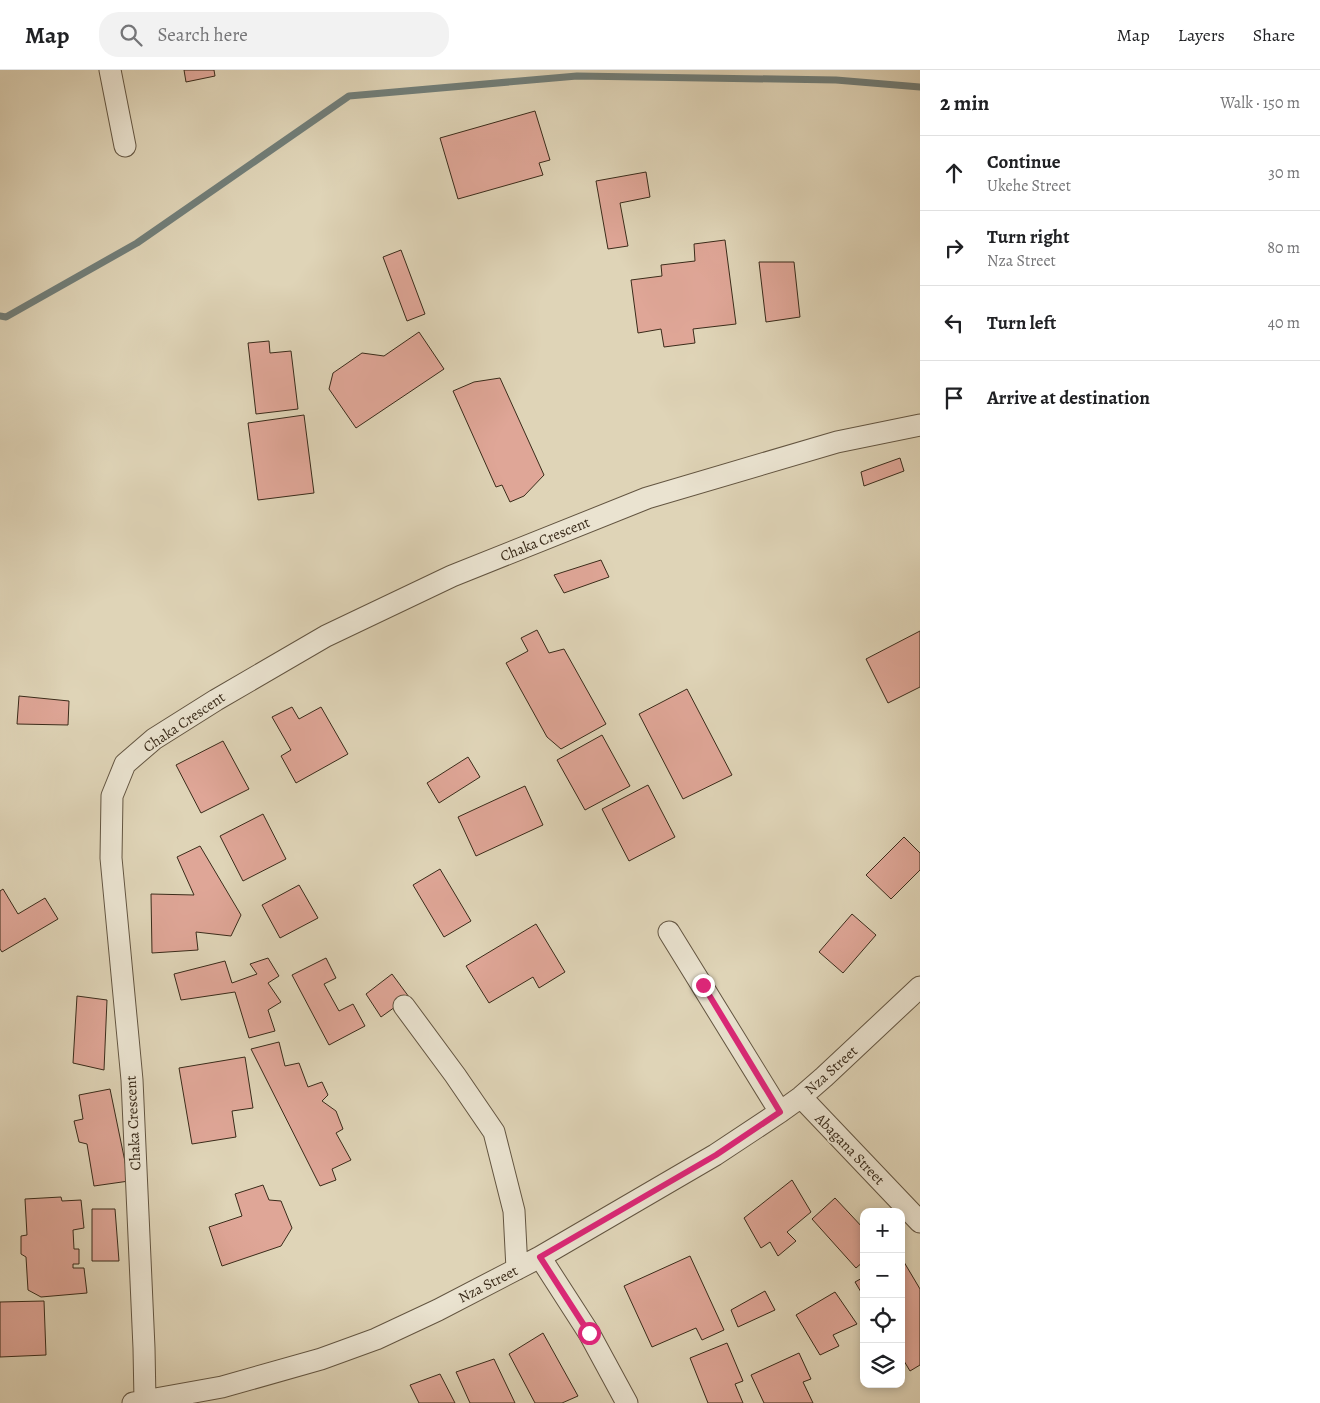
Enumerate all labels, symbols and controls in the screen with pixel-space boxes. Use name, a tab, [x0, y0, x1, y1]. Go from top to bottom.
search box	[99, 12, 449, 57]
text: Map	[25, 19, 69, 51]
icon: search	[117, 21, 145, 49]
text: Search here	[157, 22, 248, 48]
text: Map	[1117, 23, 1150, 47]
text: Layers	[1178, 23, 1225, 47]
text: Share	[1253, 23, 1295, 47]
text: 2 min	[940, 89, 989, 117]
text: Walk · 150 m	[1220, 92, 1300, 114]
text: Continue	[987, 149, 1061, 175]
icon: ahead	[940, 159, 968, 187]
text: 30 m	[1268, 162, 1300, 184]
text: Ukehe Street	[987, 175, 1071, 197]
text: Turn right	[987, 224, 1069, 250]
icon: right	[940, 234, 968, 262]
text: 80 m	[1267, 237, 1300, 259]
text: Nza Street	[987, 250, 1056, 272]
icon: left	[940, 309, 968, 337]
text: Turn left	[987, 310, 1056, 336]
text: 40 m	[1268, 312, 1300, 334]
icon: arrive	[940, 384, 968, 412]
text: Arrive at destination	[987, 385, 1150, 411]
street label: Chaka Crescent	[497, 512, 593, 566]
street label: Chaka Crescent	[139, 687, 229, 757]
route end	[692, 974, 715, 997]
street label: Nza Street	[800, 1041, 862, 1099]
street label: Chaka Crescent	[121, 1075, 145, 1171]
street label: Abagana Street	[810, 1108, 889, 1189]
map controls	[860, 1208, 905, 1388]
button: +	[860, 1208, 905, 1253]
button: −	[860, 1253, 905, 1298]
street label: Nza Street	[455, 1260, 521, 1308]
button: locate	[860, 1298, 905, 1343]
route start	[578, 1322, 601, 1345]
button: layers	[860, 1343, 905, 1388]

